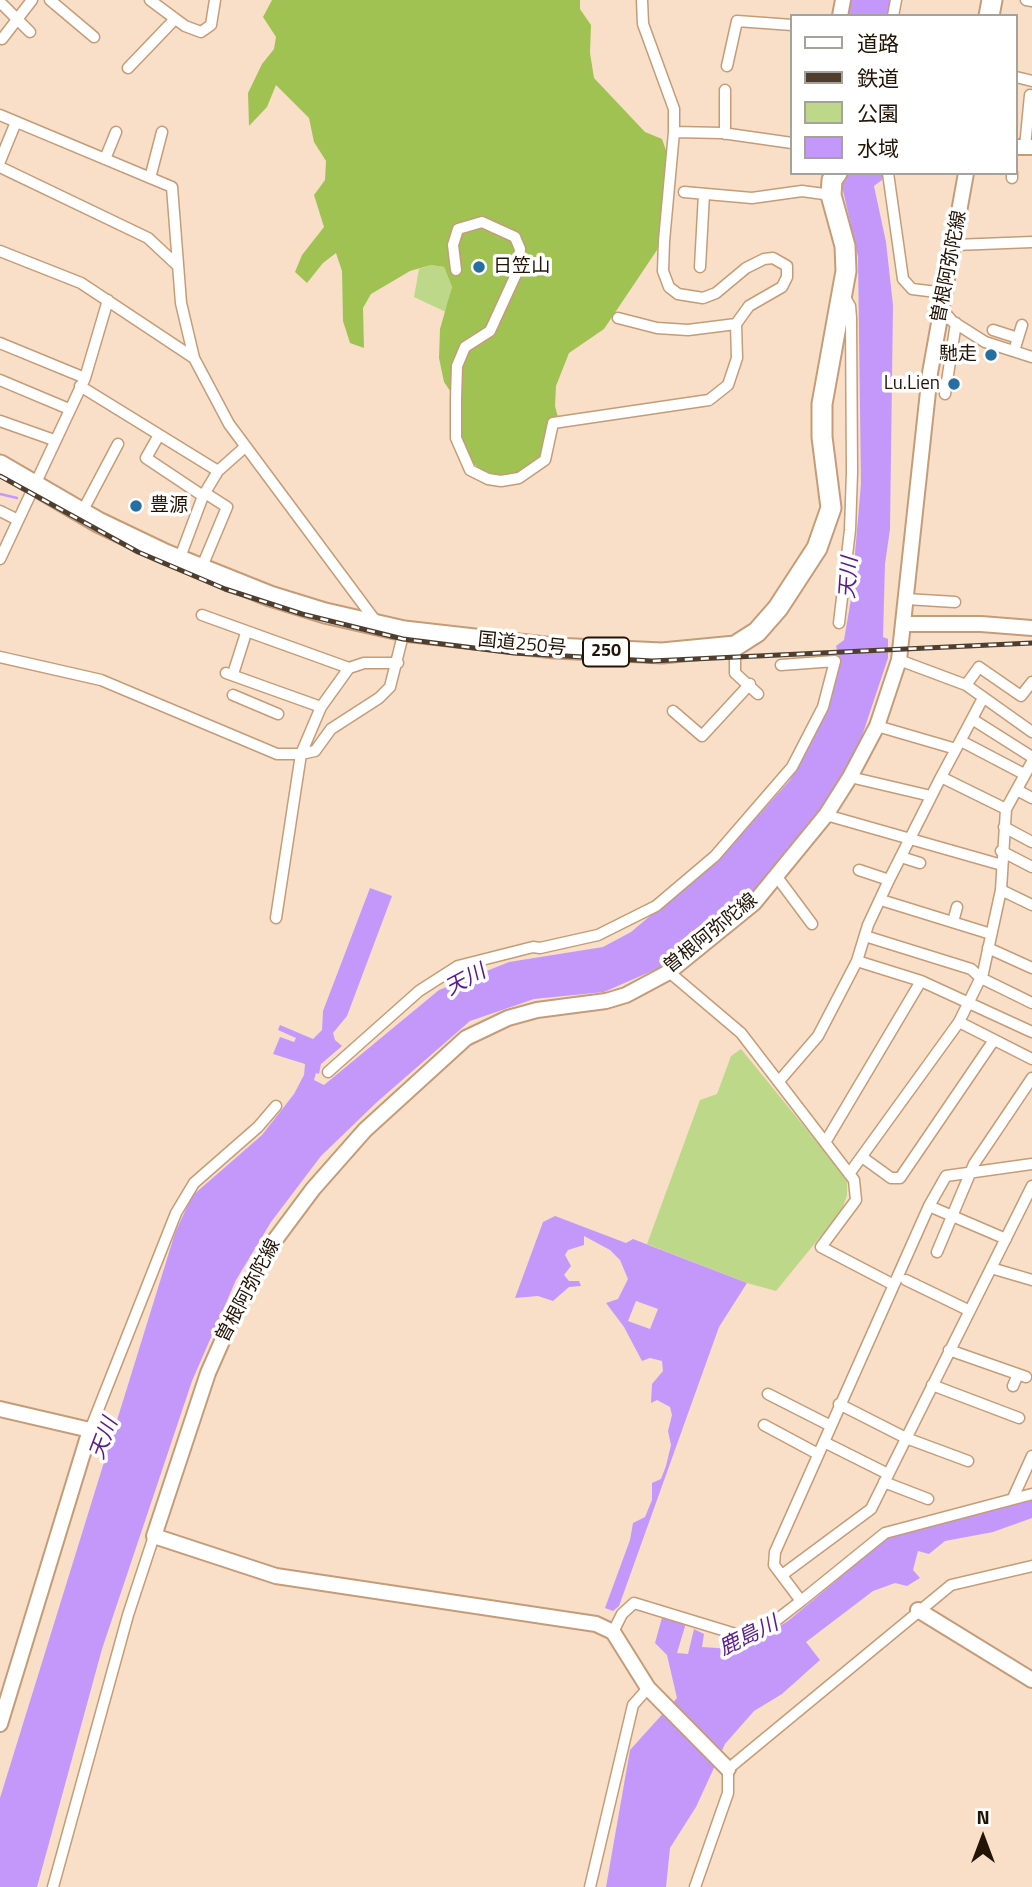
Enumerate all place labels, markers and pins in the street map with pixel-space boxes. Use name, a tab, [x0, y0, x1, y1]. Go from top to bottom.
place label: 日笠山	[493, 256, 550, 278]
marker: 日笠山	[471, 259, 487, 275]
place label: 馳走	[939, 344, 977, 366]
marker: 馳走	[983, 347, 999, 363]
place label: Lu.Lien	[884, 373, 940, 395]
marker: Lu.Lien	[946, 376, 962, 392]
place label: 豊源	[150, 495, 188, 517]
marker: 豊源	[128, 498, 144, 514]

